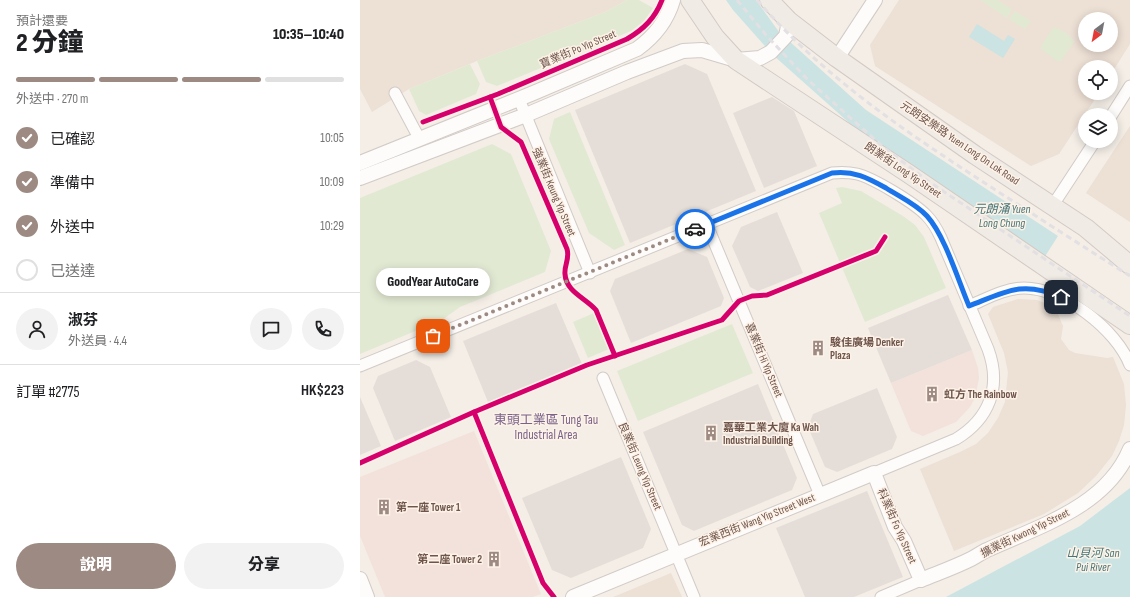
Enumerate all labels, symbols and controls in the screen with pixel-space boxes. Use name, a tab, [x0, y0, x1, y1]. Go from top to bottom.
north arrow	[1078, 12, 1118, 52]
map controls	[1078, 12, 1118, 148]
text: 預計還要	[16, 13, 68, 29]
text: 10:35–10:40	[273, 25, 344, 44]
street label: 寶業街 Po Yip Street	[538, 27, 619, 71]
text: 2 分鐘	[16, 28, 84, 59]
button: locate	[1078, 60, 1118, 100]
text: 外送中 · 270 m	[16, 91, 88, 107]
street label: 元朗安樂路 Yuen Long On Lok Road	[898, 98, 1022, 188]
button: layers	[1078, 108, 1118, 148]
icon: check	[16, 127, 38, 149]
text: 已確認	[50, 130, 95, 149]
text: 10:05	[320, 130, 344, 146]
street label: 朗業街 Long Yip Street	[862, 139, 944, 201]
street label: 強業街 Keung Yip Street	[529, 146, 579, 239]
icon: check	[16, 171, 38, 193]
text: 準備中	[50, 174, 95, 193]
text: 10:09	[320, 174, 344, 190]
water label: 元朗涌 Yuen Long Chung	[974, 202, 1030, 231]
courier	[675, 209, 715, 249]
icon: check	[16, 215, 38, 237]
text: 外送中	[50, 218, 95, 237]
text: 10:29	[320, 218, 344, 234]
icon: car	[684, 218, 706, 240]
text: 已送達	[50, 262, 95, 281]
callout: GoodYear AutoCare	[376, 268, 490, 296]
text: GoodYear AutoCare	[387, 274, 479, 290]
pin	[1044, 280, 1078, 314]
icon: home	[1050, 286, 1072, 308]
button: person	[16, 308, 58, 350]
button: chat	[250, 308, 292, 350]
button: phone	[302, 308, 344, 350]
text: 淑芬	[68, 311, 98, 330]
pin	[416, 319, 450, 353]
street label: 喜業街 Hi Yip Street	[742, 321, 786, 400]
icon: bag	[422, 325, 444, 347]
text: 外送員 · 4.4	[68, 333, 127, 349]
place label: 駿佳廣場 Denker Plaza	[830, 336, 904, 362]
building icon: 駿佳廣場 Denker Plaza	[809, 339, 827, 357]
text: HK$223	[301, 381, 344, 400]
text: 訂單 #2775	[16, 383, 79, 402]
building icon: 虹方 The Rainbow	[923, 385, 941, 403]
place label: 虹方 The Rainbow	[944, 388, 1017, 401]
district label: 東頭工業區 Tung Tau Industrial Area	[494, 412, 598, 443]
street label: 良業街 Leung Yip Street	[616, 420, 665, 513]
place label: 嘉華工業大廈 Ka Wah Industrial Building	[723, 421, 819, 447]
building icon: 嘉華工業大廈 Ka Wah Industrial Building	[702, 424, 720, 442]
street label: 科業街 Fo Yip Street	[875, 486, 920, 566]
street label: 宏業西街 Wang Yip Street West	[697, 491, 817, 549]
building icon: 第一座 Tower 1	[375, 498, 393, 516]
place label: 第一座 Tower 1	[396, 501, 461, 514]
street label: 擴業街 Kwong Yip Street	[979, 506, 1072, 560]
button: 說明	[16, 543, 176, 589]
button: 分享	[184, 543, 344, 589]
water label: 山貝河 San Pui River	[1067, 546, 1119, 575]
building icon: 第二座 Tower 2	[485, 550, 503, 568]
place label: 第二座 Tower 2	[417, 553, 482, 566]

